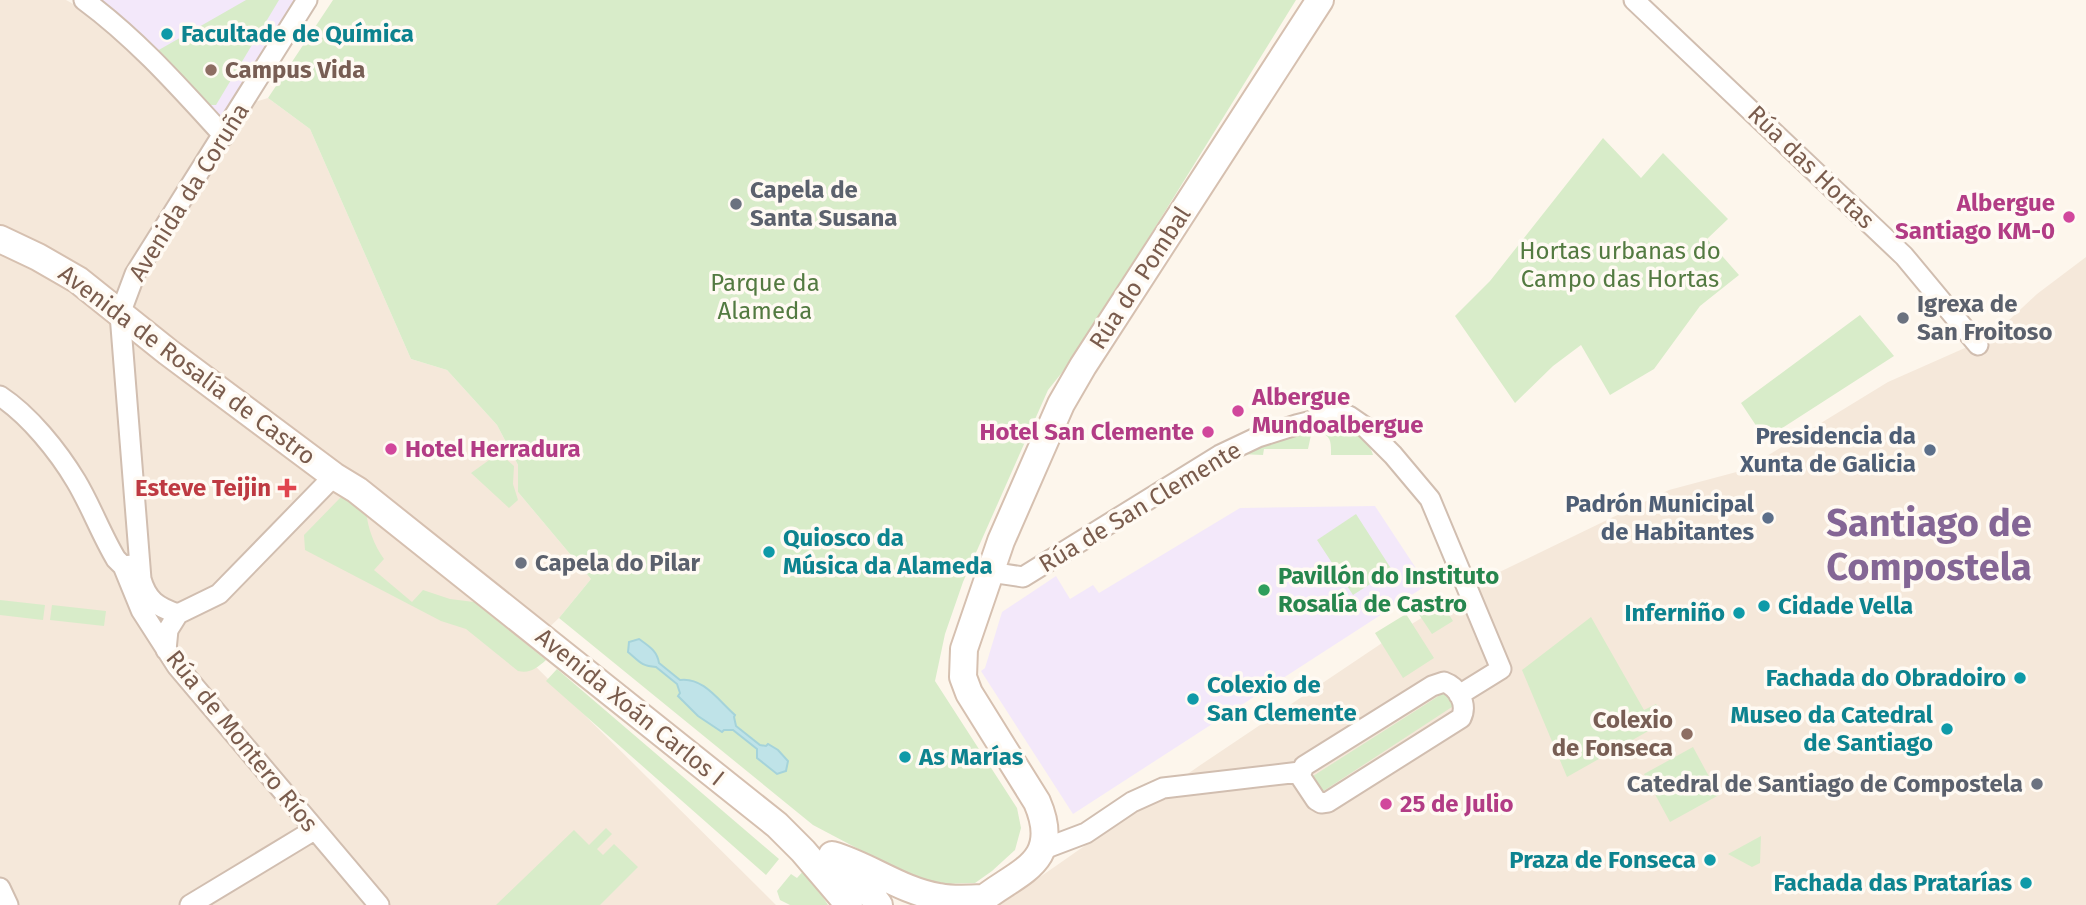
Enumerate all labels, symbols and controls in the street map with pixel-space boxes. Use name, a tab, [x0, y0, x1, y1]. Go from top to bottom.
place label: Facultade de Química	[181, 20, 414, 48]
marker: Facultade de Química	[159, 26, 175, 42]
place label: Campus Vida	[225, 56, 365, 84]
marker: Campus Vida	[203, 62, 219, 78]
street label: Avenida da Coruña	[123, 98, 255, 286]
street label: Rúa das Hortas	[1742, 100, 1880, 234]
place label: Capela de Santa Susana	[750, 176, 898, 232]
place label: Albergue Santiago KM-0	[1895, 189, 2055, 245]
marker: Capela de Santa Susana	[728, 196, 744, 212]
street label: Rúa do Pombal	[1084, 201, 1196, 355]
marker: Albergue Santiago KM-0	[2061, 209, 2077, 225]
park label: Hortas urbanas do Campo das Hortas	[1519, 237, 1721, 293]
street label: Avenida de Rosalía de Castro	[53, 259, 321, 471]
park label: Parque da Alameda	[710, 269, 820, 325]
place label: Igrexa de San Froitoso	[1917, 290, 2052, 346]
marker: Igrexa de San Froitoso	[1895, 310, 1911, 326]
place label: Albergue Mundoalbergue	[1251, 383, 1424, 439]
marker: Albergue Mundoalbergue	[1230, 403, 1246, 419]
place label: Hotel San Clemente	[979, 418, 1194, 446]
place label: Presidencia da Xunta de Galicia	[1739, 422, 1916, 478]
marker: Hotel San Clemente	[1200, 424, 1216, 440]
place label: Hotel Herradura	[405, 435, 581, 463]
street label: Rúa de San Clemente	[1034, 436, 1246, 578]
marker: Hotel Herradura	[383, 441, 399, 457]
marker: Presidencia da Xunta de Galicia	[1922, 442, 1938, 458]
place label: Esteve Teijin	[135, 474, 271, 502]
marker: Esteve Teijin	[277, 478, 297, 498]
place label: Padrón Municipal de Habitantes	[1565, 490, 1755, 546]
district label: Santiago de Compostela	[1826, 500, 2032, 590]
marker: Padrón Municipal de Habitantes	[1760, 510, 1776, 526]
place label: Quiosco da Música da Alameda	[783, 524, 993, 580]
marker: Quiosco da Música da Alameda	[761, 544, 777, 560]
place label: Capela do Pilar	[535, 549, 701, 577]
marker: Capela do Pilar	[513, 555, 529, 571]
place label: Pavillón do Instituto Rosalía de Castro	[1278, 562, 1499, 618]
marker: Pavillón do Instituto Rosalía de Castro	[1256, 582, 1272, 598]
place label: Cidade Vella	[1778, 592, 1913, 620]
marker: Cidade Vella	[1756, 598, 1772, 614]
place label: Inferniño	[1624, 599, 1725, 627]
marker: Inferniño	[1731, 605, 1747, 621]
street label: Avenida Xoán Carlos I	[530, 622, 730, 792]
street label: Rúa de Montero Ríos	[160, 645, 324, 837]
place label: Fachada do Obradoiro	[1766, 664, 2006, 692]
marker: Fachada do Obradoiro	[2012, 670, 2028, 686]
place label: Colexio de San Clemente	[1207, 671, 1357, 727]
marker: Colexio de San Clemente	[1185, 691, 1201, 707]
place label: Museo da Catedral de Santiago	[1731, 701, 1934, 757]
place label: Colexio de Fonseca	[1552, 706, 1673, 762]
marker: Museo da Catedral de Santiago	[1939, 721, 1955, 737]
marker: Colexio de Fonseca	[1679, 726, 1695, 742]
place label: As Marías	[918, 743, 1024, 771]
marker: As Marías	[897, 749, 913, 765]
place label: Catedral de Santiago de Compostela	[1627, 770, 2023, 798]
marker: Catedral de Santiago de Compostela	[2029, 776, 2045, 792]
place label: 25 de Julio	[1400, 790, 1514, 818]
marker: 25 de Julio	[1378, 796, 1394, 812]
place label: Praza de Fonseca	[1509, 846, 1696, 874]
marker: Praza de Fonseca	[1702, 852, 1718, 868]
place label: Fachada das Pratarías	[1773, 869, 2012, 897]
marker: Fachada das Pratarías	[2018, 875, 2034, 891]

